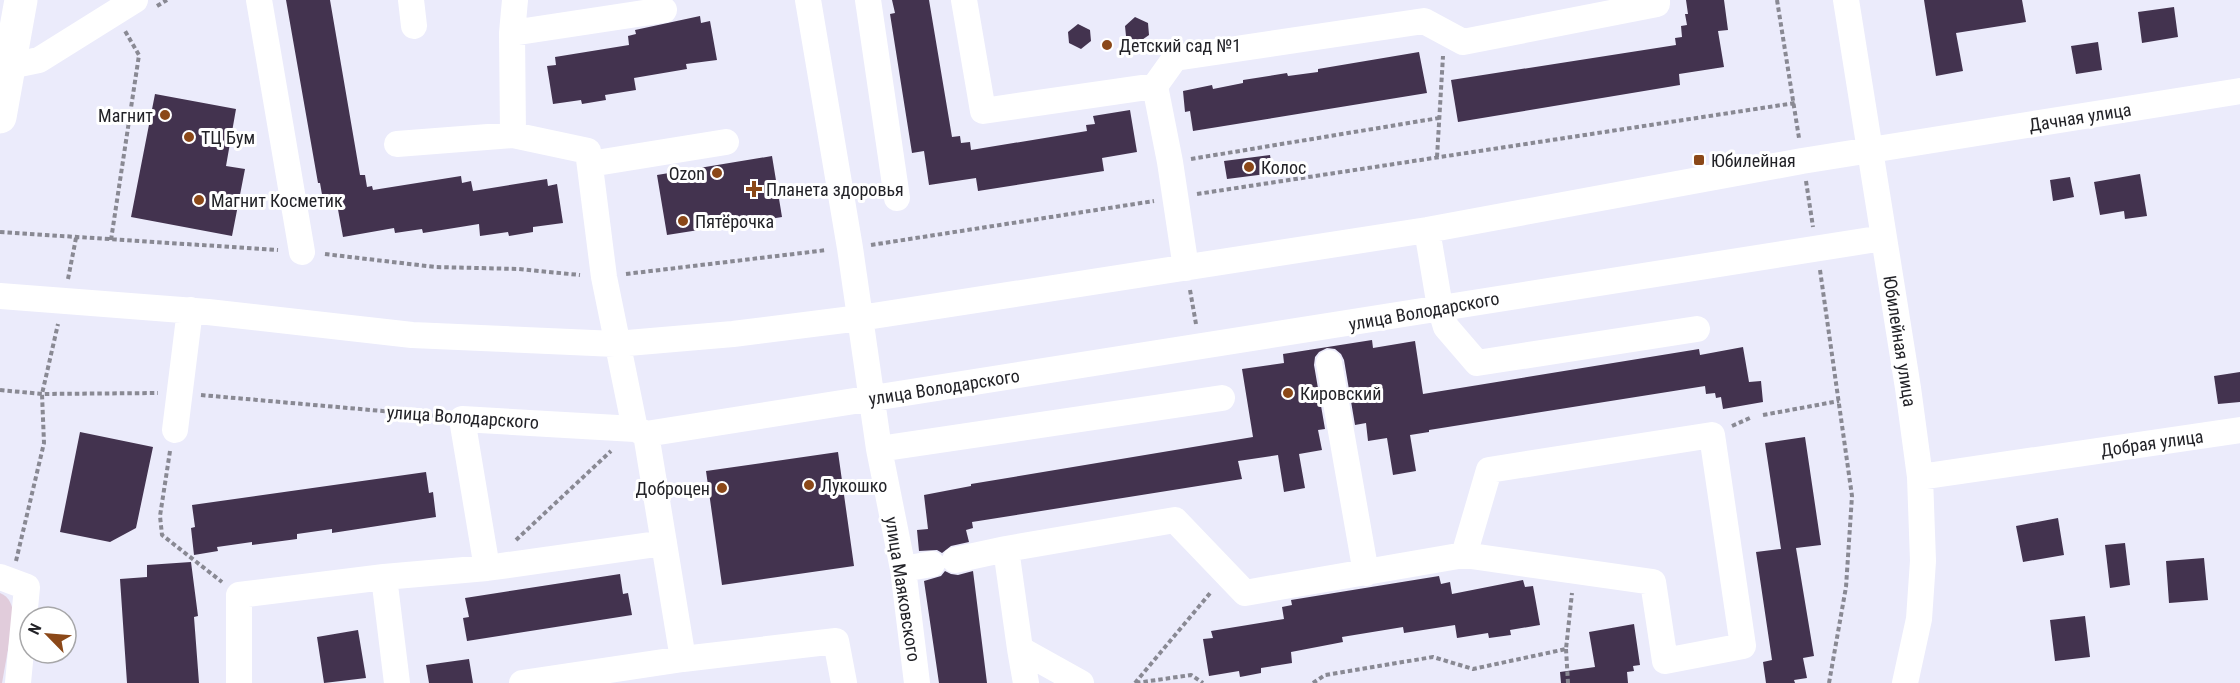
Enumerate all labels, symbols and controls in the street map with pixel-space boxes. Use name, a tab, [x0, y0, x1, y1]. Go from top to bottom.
place label: Детский сад №1	[1119, 35, 1241, 56]
marker: Детский сад №1	[1100, 38, 1114, 52]
street label: Дачная улица	[2027, 99, 2133, 135]
place label: Магнит	[98, 105, 153, 126]
marker: Магнит	[158, 108, 172, 122]
place label: ТЦ Бум	[201, 127, 255, 148]
marker: ТЦ Бум	[182, 130, 196, 144]
place label: Юбилейная	[1711, 150, 1796, 171]
marker: Юбилейная	[1692, 153, 1706, 167]
place label: Колос	[1261, 157, 1306, 178]
marker: Колос	[1242, 160, 1256, 174]
place label: Ozon	[669, 163, 705, 184]
marker: Ozon	[710, 166, 724, 180]
place label: Планета здоровья	[766, 179, 904, 200]
marker: Планета здоровья	[747, 182, 761, 196]
place label: Магнит Косметик	[211, 190, 343, 211]
marker: Магнит Косметик	[192, 193, 206, 207]
place label: Пятёрочка	[695, 211, 774, 232]
marker: Пятёрочка	[676, 214, 690, 228]
street label: Юбилейная улица	[1879, 274, 1921, 408]
street label: улица Володарского	[1347, 287, 1501, 335]
street label: улица Володарского	[867, 365, 1021, 409]
place label: Кировский	[1300, 383, 1381, 404]
marker: Кировский	[1281, 386, 1295, 400]
street label: улица Володарского	[386, 401, 540, 433]
street label: Добрая улица	[2099, 425, 2205, 461]
place label: Лукошко	[821, 475, 887, 496]
place label: Доброцен	[636, 478, 710, 499]
marker: Лукошко	[802, 478, 816, 492]
marker: Доброцен	[715, 481, 729, 495]
street label: улица Маяковского	[881, 515, 925, 663]
north arrow	[18, 605, 78, 665]
text: N	[24, 620, 46, 637]

